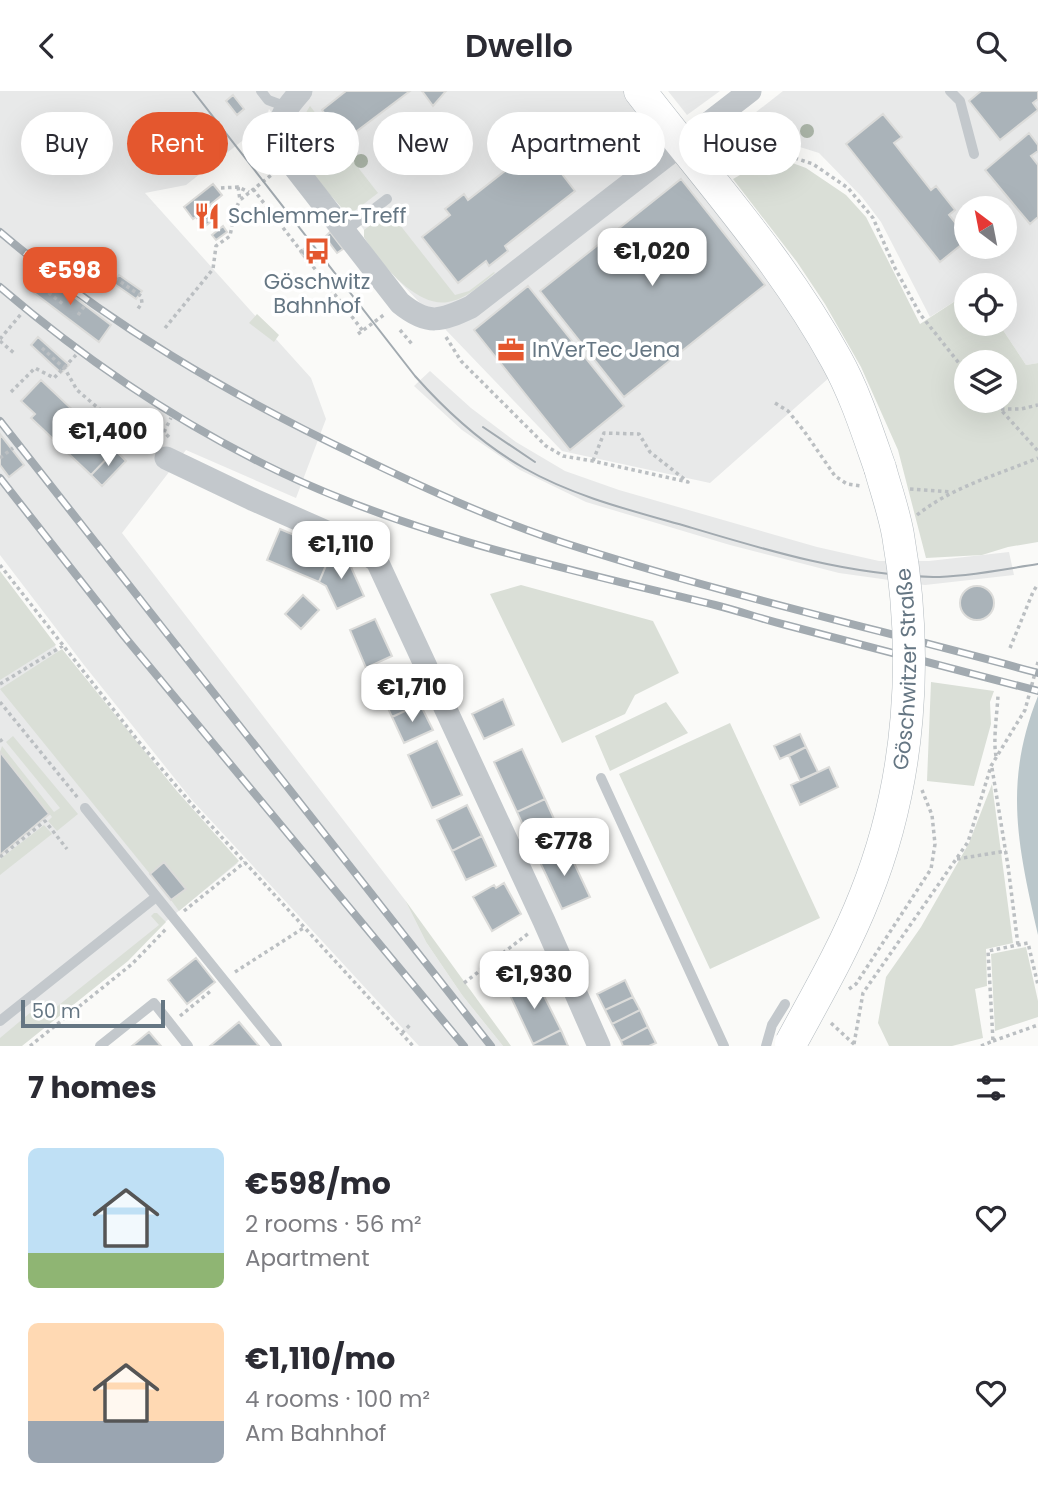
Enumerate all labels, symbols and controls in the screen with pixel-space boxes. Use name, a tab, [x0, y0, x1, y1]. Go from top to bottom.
text: Dwello	[465, 23, 573, 68]
icon: back	[28, 27, 66, 65]
icon: search	[972, 27, 1010, 65]
chip: Buy	[21, 112, 113, 175]
chip: Rent	[127, 112, 228, 175]
chip: Filters	[242, 112, 359, 175]
chip: New	[373, 112, 473, 175]
chip: Apartment	[487, 112, 665, 175]
chip: House	[679, 112, 801, 175]
north arrow	[954, 196, 1017, 259]
map controls	[954, 196, 1017, 413]
restaurant icon: Schlemmer-Treff	[192, 201, 222, 231]
place label: Schlemmer-Treff	[228, 201, 407, 230]
pin: €1,020	[595, 229, 709, 288]
text: €1,020	[614, 235, 690, 267]
bus stop icon: Göschwitz Bahnhof	[302, 236, 332, 266]
pin: €598	[29, 247, 111, 307]
text: €598	[39, 254, 101, 286]
place label: Göschwitz Bahnhof	[264, 267, 370, 320]
button: locate	[954, 273, 1017, 336]
office icon: InVerTec Jena	[496, 335, 526, 365]
place label: InVerTec Jena	[532, 335, 680, 364]
button: layers	[954, 350, 1017, 413]
pin: €1,400	[51, 409, 165, 468]
text: €1,400	[68, 415, 148, 447]
pin: €1,110	[284, 521, 398, 581]
text: €1,110	[308, 528, 374, 560]
street label: Göschwitzer Straße	[885, 567, 923, 772]
pin: €1,710	[355, 665, 469, 724]
text: €1,710	[377, 671, 447, 703]
pin: €778	[523, 819, 605, 878]
text: €778	[535, 825, 593, 857]
pin: €1,930	[477, 951, 591, 1011]
text: €1,930	[496, 958, 572, 990]
scale bar	[21, 997, 164, 1029]
text: 50 m	[32, 998, 81, 1025]
text: 7 homes	[28, 1066, 157, 1109]
icon: filters	[972, 1069, 1010, 1107]
text: €598/mo	[245, 1162, 391, 1205]
icon: home	[84, 1176, 168, 1260]
icon: heart	[972, 1199, 1010, 1237]
text: 2 rooms · 56 m²	[245, 1208, 422, 1240]
text: Apartment	[245, 1242, 370, 1274]
text: €1,110/mo	[245, 1337, 395, 1380]
icon: home	[84, 1351, 168, 1435]
icon: heart	[972, 1374, 1010, 1412]
text: 4 rooms · 100 m²	[245, 1383, 430, 1415]
text: Am Bahnhof	[245, 1417, 386, 1449]

